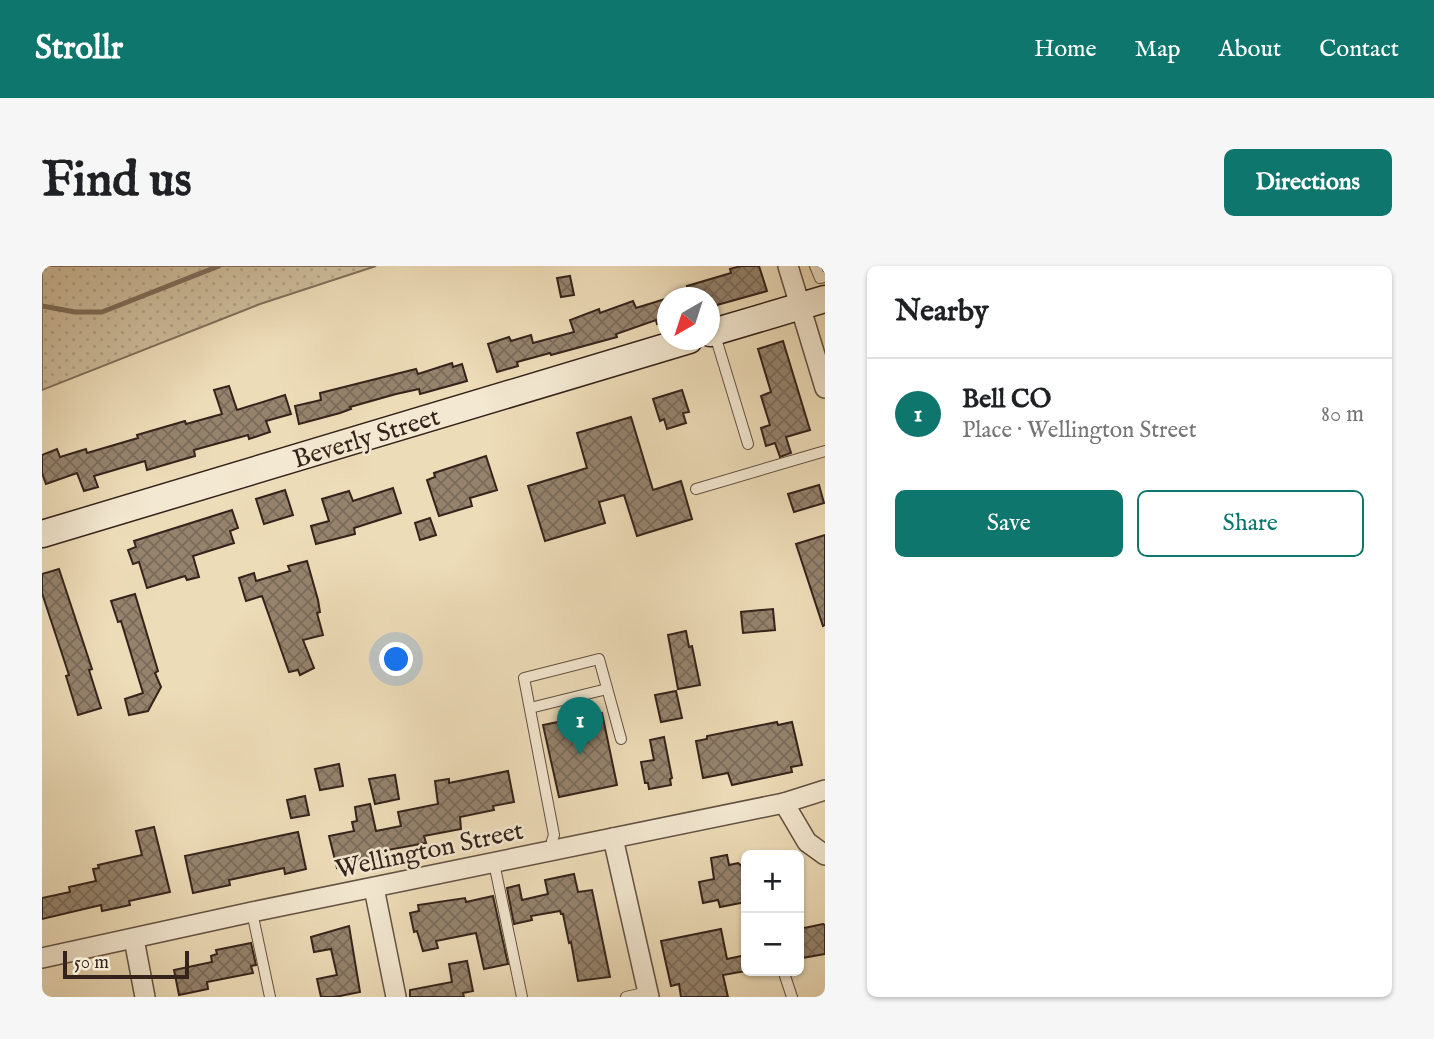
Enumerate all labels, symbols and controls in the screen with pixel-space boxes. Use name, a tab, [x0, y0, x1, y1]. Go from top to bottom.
text: Strollr	[35, 28, 123, 70]
text: Home	[1034, 34, 1097, 65]
text: Map	[1135, 34, 1181, 65]
text: About	[1219, 34, 1281, 65]
text: Contact	[1319, 34, 1399, 65]
button: Directions	[1224, 149, 1392, 216]
text: Find us	[42, 151, 192, 213]
north arrow	[657, 287, 720, 350]
text: Nearby	[895, 293, 988, 331]
text: Bell CO	[962, 383, 1051, 416]
street label: Beverly Street	[289, 400, 444, 476]
text: 1	[914, 400, 922, 429]
text: 80 m	[1321, 400, 1364, 429]
text: Place · Wellington Street	[962, 416, 1197, 445]
button: Save	[895, 490, 1123, 557]
button: Share	[1137, 490, 1364, 557]
your location	[379, 642, 413, 676]
pin: 1	[557, 697, 603, 755]
street label: Wellington Street	[332, 814, 526, 887]
map controls	[741, 850, 804, 976]
button: +	[741, 850, 804, 913]
button: −	[741, 913, 804, 976]
scale bar	[63, 948, 189, 980]
text: 50 m	[74, 951, 109, 975]

